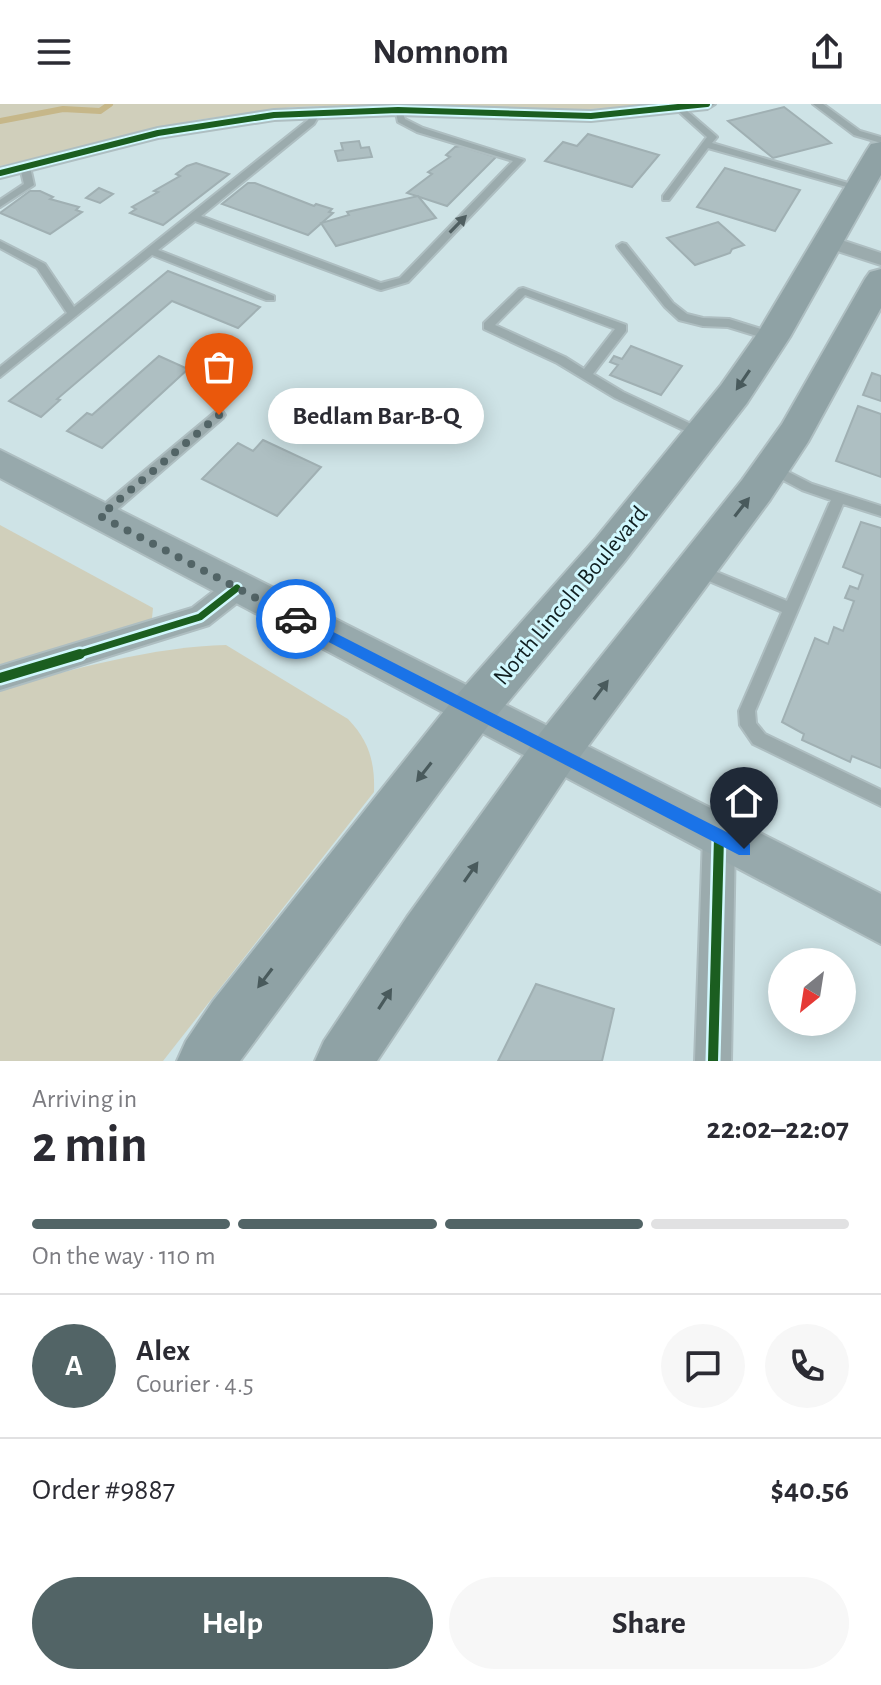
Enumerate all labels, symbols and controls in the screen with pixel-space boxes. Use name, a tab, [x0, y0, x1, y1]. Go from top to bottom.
icon: menu	[32, 30, 76, 74]
icon: share	[805, 30, 849, 74]
text: Nomnom	[372, 34, 509, 70]
one-way arrow	[449, 215, 467, 234]
pin	[185, 333, 253, 415]
icon: bag	[197, 345, 241, 389]
one-way arrow	[736, 370, 751, 391]
callout: Bedlam Bar-B-Q	[267, 387, 483, 443]
text: Bedlam Bar-B-Q	[292, 403, 460, 429]
one-way arrow	[733, 497, 749, 517]
street label: North Lincoln Boulevard	[489, 502, 652, 690]
courier	[256, 579, 336, 659]
icon: car	[274, 597, 318, 641]
one-way arrow	[592, 680, 608, 700]
one-way arrow	[417, 762, 433, 782]
pin	[710, 767, 778, 849]
icon: home	[722, 779, 766, 823]
one-way arrow	[463, 862, 478, 883]
north arrow	[768, 948, 856, 1036]
map controls	[768, 948, 856, 1036]
one-way arrow	[258, 968, 274, 988]
one-way arrow	[377, 988, 392, 1009]
text: Arriving in	[32, 1086, 137, 1112]
text: 22:02–22:07	[707, 1114, 849, 1144]
text: 2 min	[32, 1119, 147, 1171]
text: On the way · 110 m	[32, 1243, 215, 1269]
button: chat	[661, 1324, 745, 1408]
button: phone	[765, 1324, 849, 1408]
text: Alex	[136, 1336, 190, 1366]
text: A	[65, 1351, 83, 1381]
text: Courier · 4.5	[136, 1371, 254, 1397]
text: Order #9887	[32, 1475, 175, 1505]
text: $40.56	[770, 1475, 849, 1505]
button: Help	[32, 1577, 433, 1669]
button: Share	[449, 1577, 849, 1669]

